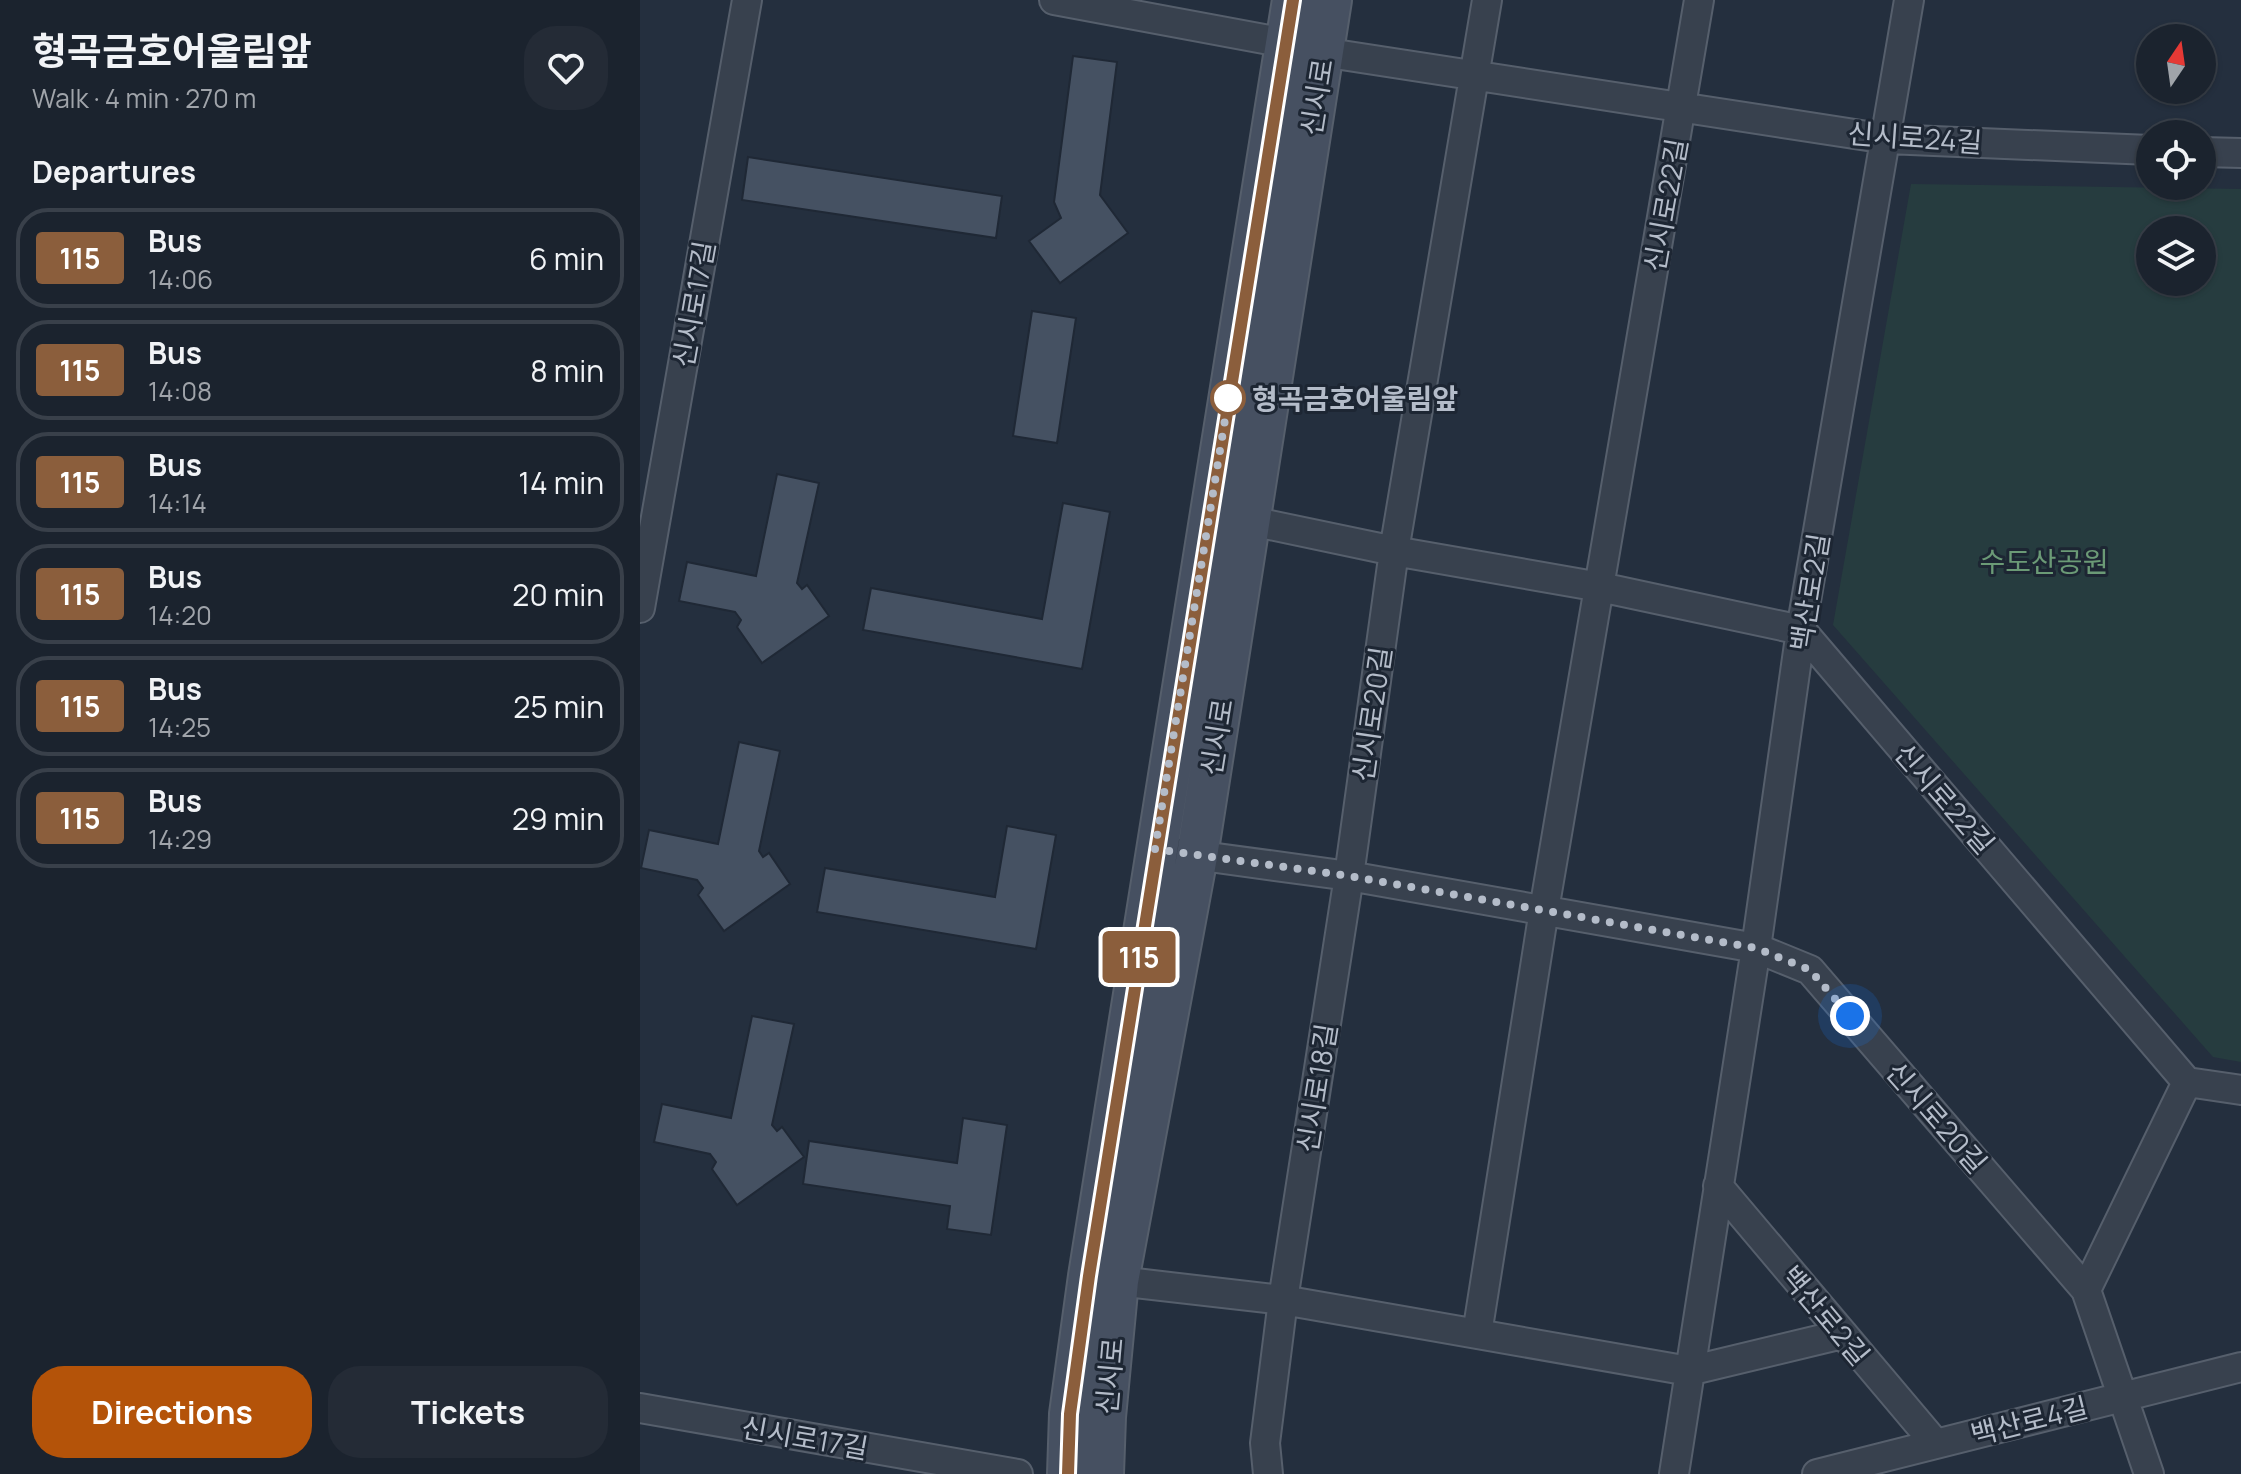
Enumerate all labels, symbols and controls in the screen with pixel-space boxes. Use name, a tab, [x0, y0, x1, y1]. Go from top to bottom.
text: 형곡금호어울림앞	[32, 24, 312, 76]
north arrow	[2136, 24, 2216, 104]
map controls	[2136, 24, 2216, 296]
button: heart	[524, 26, 608, 110]
street label: 신시로	[1291, 56, 1341, 138]
text: Walk · 4 min · 270 m	[32, 80, 256, 116]
street label: 신시로24길	[1846, 113, 1984, 161]
button: locate	[2136, 120, 2216, 200]
street label: 신시로22길	[1635, 135, 1695, 275]
text: Departures	[32, 151, 196, 192]
button: layers	[2136, 216, 2216, 296]
text: Bus	[148, 220, 202, 261]
text: 6 min	[529, 238, 604, 279]
street label: 신시로17길	[663, 238, 723, 370]
text: 115	[60, 239, 100, 277]
text: 14:06	[148, 261, 213, 297]
text: Bus	[148, 332, 202, 373]
text: 8 min	[530, 350, 604, 391]
text: 115	[60, 351, 100, 389]
text: 14:08	[148, 373, 212, 409]
place label: 형곡금호어울림앞	[1252, 379, 1458, 417]
marker: 형곡금호어울림앞	[1211, 381, 1245, 415]
text: Bus	[148, 444, 202, 485]
text: 14 min	[518, 462, 604, 503]
text: 115	[60, 463, 100, 501]
text: 14:14	[148, 485, 207, 521]
street label: 백산로2길	[1781, 530, 1837, 654]
park label: 수도산공원	[1980, 542, 2108, 580]
text: Bus	[148, 556, 202, 597]
text: 20 min	[512, 574, 604, 615]
text: 115	[60, 575, 100, 613]
text: 14:20	[148, 597, 212, 633]
street label: 신시로20길	[1343, 644, 1399, 784]
text: Bus	[148, 668, 202, 709]
text: 25 min	[513, 686, 604, 727]
text: 115	[60, 687, 100, 725]
street label: 신시로	[1191, 696, 1241, 778]
text: 14:25	[148, 709, 211, 745]
street label: 신시로22길	[1886, 735, 2004, 861]
text: Bus	[148, 780, 202, 821]
text: 29 min	[512, 798, 604, 839]
text: 115	[60, 799, 100, 837]
text: 14:29	[148, 821, 212, 857]
line badge: 115	[1093, 931, 1185, 983]
text: 115	[1119, 938, 1159, 976]
your location	[1830, 996, 1870, 1036]
street label: 신시로18길	[1287, 1021, 1345, 1155]
street label: 신시로20길	[1878, 1053, 1996, 1181]
street label: 백산로2길	[1773, 1257, 1879, 1373]
street label: 신시로	[1087, 1336, 1131, 1416]
button: Directions	[32, 1366, 312, 1458]
button: Tickets	[328, 1366, 608, 1458]
street label: 백산로4길	[1966, 1387, 2092, 1453]
street label: 신시로17길	[739, 1407, 871, 1467]

